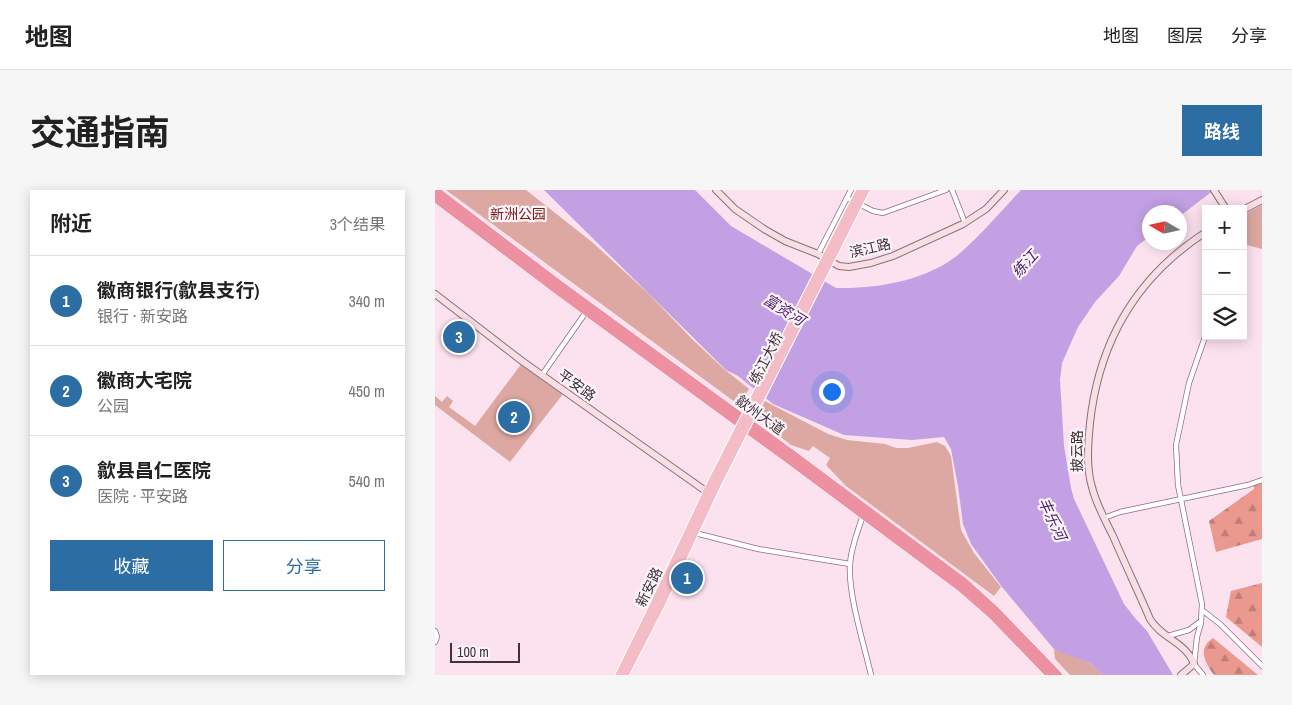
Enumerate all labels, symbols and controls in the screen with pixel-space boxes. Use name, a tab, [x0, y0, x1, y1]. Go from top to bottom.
text: 地图	[25, 20, 73, 52]
text: 地图	[1103, 23, 1139, 48]
text: 图层	[1167, 23, 1203, 48]
text: 分享	[1231, 23, 1267, 48]
button: 路线	[1182, 105, 1262, 156]
text: 交通指南	[30, 109, 170, 156]
park label: 新洲公园	[490, 205, 546, 223]
north arrow	[1142, 205, 1187, 250]
map controls	[1202, 205, 1247, 340]
button: +	[1202, 205, 1247, 250]
text: 附近	[50, 209, 92, 238]
text: 3个结果	[330, 213, 385, 235]
street label: 滨江路	[848, 235, 892, 261]
water label: 练江	[1007, 244, 1044, 282]
button: −	[1202, 250, 1247, 295]
text: 徽商银行(歙县支行)	[97, 277, 259, 303]
water label: 富资河	[760, 289, 811, 332]
text: 1	[62, 290, 70, 312]
text: 340 m	[349, 290, 385, 312]
button: layers	[1202, 295, 1247, 340]
text: 银行 · 新安路	[97, 305, 188, 327]
pin: 3	[443, 318, 475, 356]
street label: 练江大桥	[745, 329, 787, 387]
street label: 平安路	[555, 365, 599, 405]
text: 徽商大宅院	[97, 367, 192, 393]
your location	[819, 379, 845, 405]
text: 2	[62, 380, 70, 402]
text: 450 m	[349, 380, 385, 402]
street label: 歙州大道	[732, 391, 788, 439]
text: 公园	[97, 395, 129, 417]
pin: 2	[498, 398, 530, 436]
street label: 披云路	[1068, 430, 1086, 472]
text: 歙县昌仁医院	[97, 457, 211, 483]
text: 3	[62, 470, 70, 492]
text: 540 m	[349, 470, 385, 492]
text: 医院 · 平安路	[97, 485, 188, 507]
water label: 丰乐河	[1033, 494, 1073, 546]
button: 收藏	[50, 540, 213, 591]
button: 分享	[223, 540, 385, 591]
pin: 1	[671, 559, 703, 597]
street label: 新安路	[632, 564, 666, 610]
scale bar	[450, 640, 520, 663]
text: 100 m	[457, 643, 489, 661]

